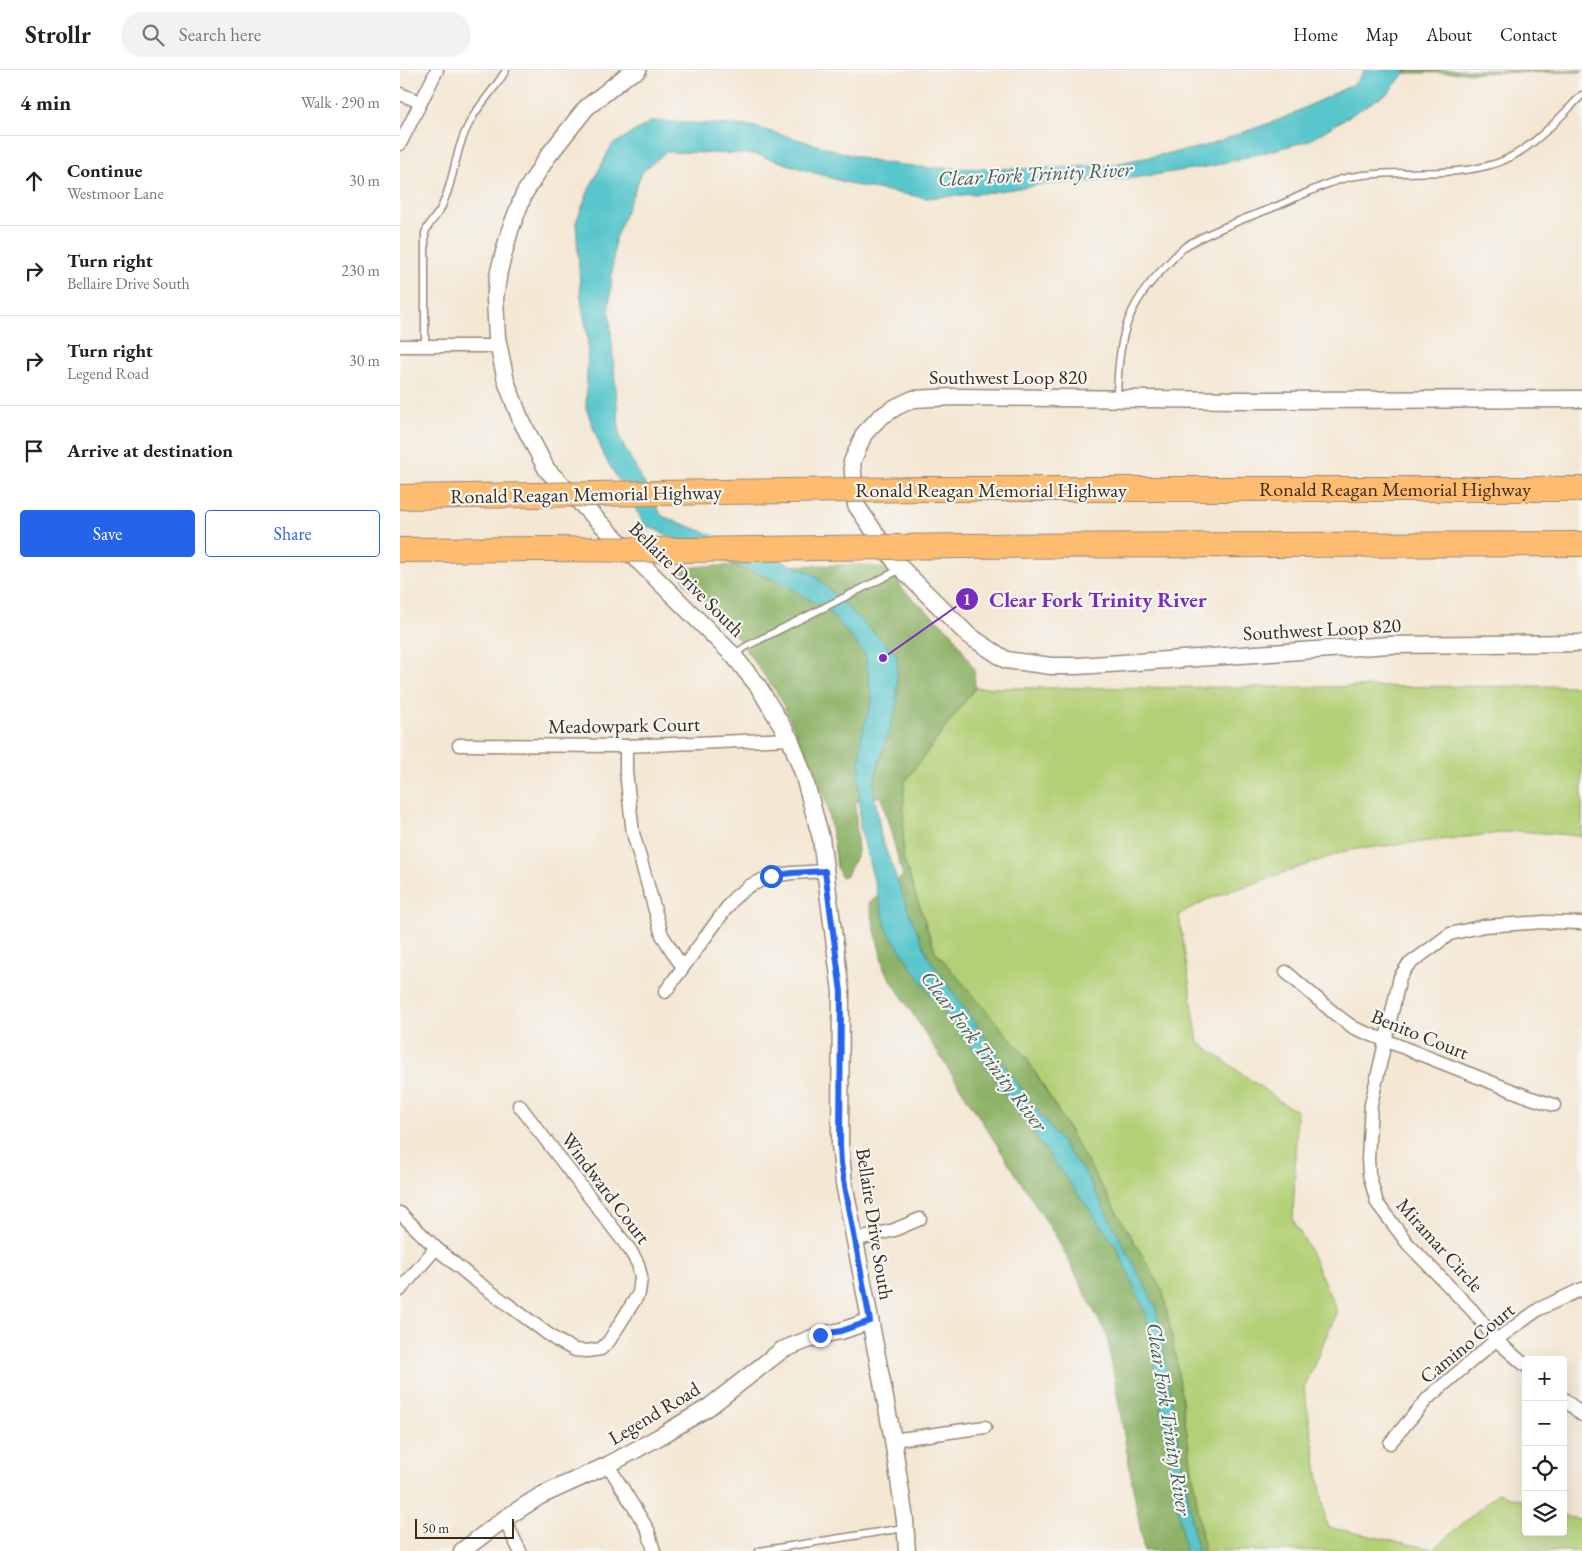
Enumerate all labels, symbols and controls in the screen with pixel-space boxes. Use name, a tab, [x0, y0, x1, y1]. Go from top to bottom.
search box	[121, 12, 471, 57]
text: Strollr	[25, 19, 91, 50]
icon: search	[139, 21, 167, 49]
text: Search here	[179, 22, 261, 47]
text: Home	[1293, 23, 1338, 46]
text: Map	[1366, 23, 1398, 46]
text: About	[1426, 23, 1472, 46]
text: Contact	[1500, 23, 1557, 46]
text: 4 min	[20, 89, 71, 116]
text: Walk · 290 m	[301, 92, 380, 113]
water label: Clear Fork Trinity River	[937, 155, 1134, 192]
text: Continue	[67, 158, 142, 183]
icon: ahead	[20, 167, 48, 195]
text: 30 m	[349, 170, 380, 191]
text: Westmoor Lane	[67, 183, 164, 204]
text: Turn right	[67, 248, 153, 273]
icon: right	[20, 257, 48, 285]
text: 230 m	[341, 260, 380, 281]
text: Bellaire Drive South	[67, 273, 190, 294]
text: Turn right	[67, 338, 153, 363]
icon: right	[20, 347, 48, 375]
text: 30 m	[349, 350, 380, 371]
text: Legend Road	[67, 363, 149, 384]
street label: Southwest Loop 820	[929, 364, 1088, 390]
icon: arrive	[20, 437, 48, 465]
text: Arrive at destination	[67, 438, 233, 463]
street label: Ronald Reagan Memorial Highway	[1259, 476, 1531, 502]
street label: Ronald Reagan Memorial Highway	[855, 477, 1127, 503]
street label: Ronald Reagan Memorial Highway	[450, 479, 722, 509]
button: Save	[20, 510, 195, 557]
button: Share	[205, 510, 380, 557]
street label: Bellaire Drive South	[624, 516, 750, 642]
callout: Clear Fork Trinity River	[955, 581, 1217, 617]
text: Clear Fork Trinity River	[989, 586, 1207, 613]
text: 1	[963, 590, 971, 609]
street label: Southwest Loop 820	[1242, 612, 1402, 646]
street label: Meadowpark Court	[548, 711, 701, 739]
route start	[760, 865, 783, 888]
water label: Clear Fork Trinity River	[915, 965, 1054, 1137]
street label: Benito Court	[1367, 1003, 1473, 1066]
street label: Windward Court	[556, 1127, 657, 1250]
street label: Bellaire Drive South	[850, 1146, 900, 1302]
street label: Miramar Circle	[1391, 1192, 1489, 1298]
street label: Camino Court	[1414, 1296, 1520, 1389]
water label: Clear Fork Trinity River	[1141, 1321, 1198, 1518]
route end	[809, 1324, 832, 1347]
map controls	[1522, 1356, 1567, 1536]
button: +	[1522, 1356, 1567, 1401]
street label: Legend Road	[603, 1375, 705, 1451]
button: −	[1522, 1401, 1567, 1446]
button: locate	[1522, 1446, 1567, 1491]
button: layers	[1522, 1491, 1567, 1536]
scale bar	[415, 1516, 514, 1539]
text: 50 m	[422, 1519, 449, 1537]

